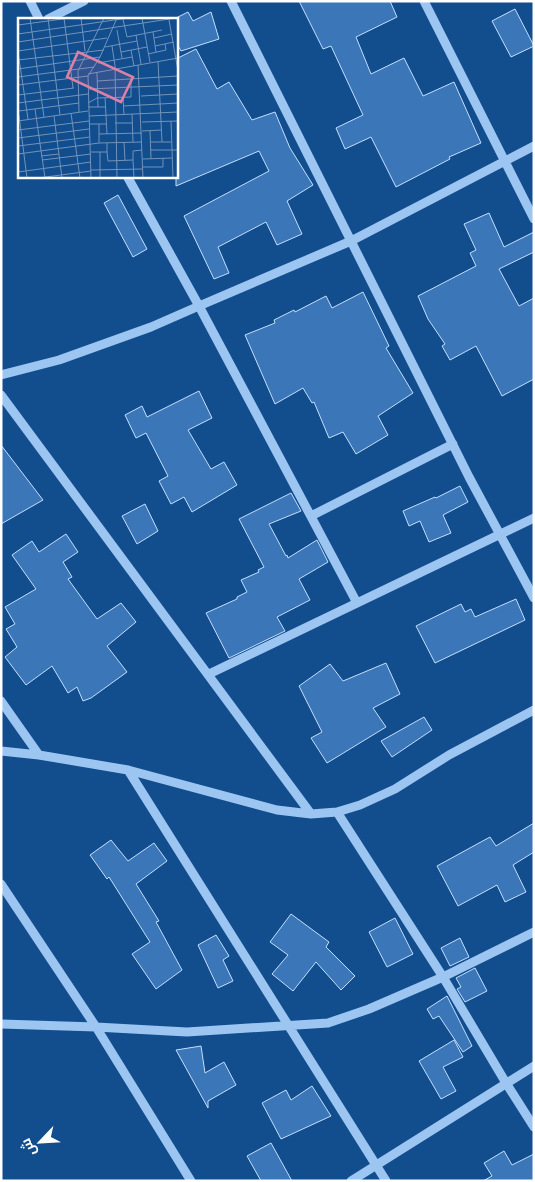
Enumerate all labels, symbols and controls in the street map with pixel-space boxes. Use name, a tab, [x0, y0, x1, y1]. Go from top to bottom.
inset map	[18, 18, 178, 178]
north arrow	[15, 1117, 65, 1167]
text: ش	[17, 1136, 40, 1159]

